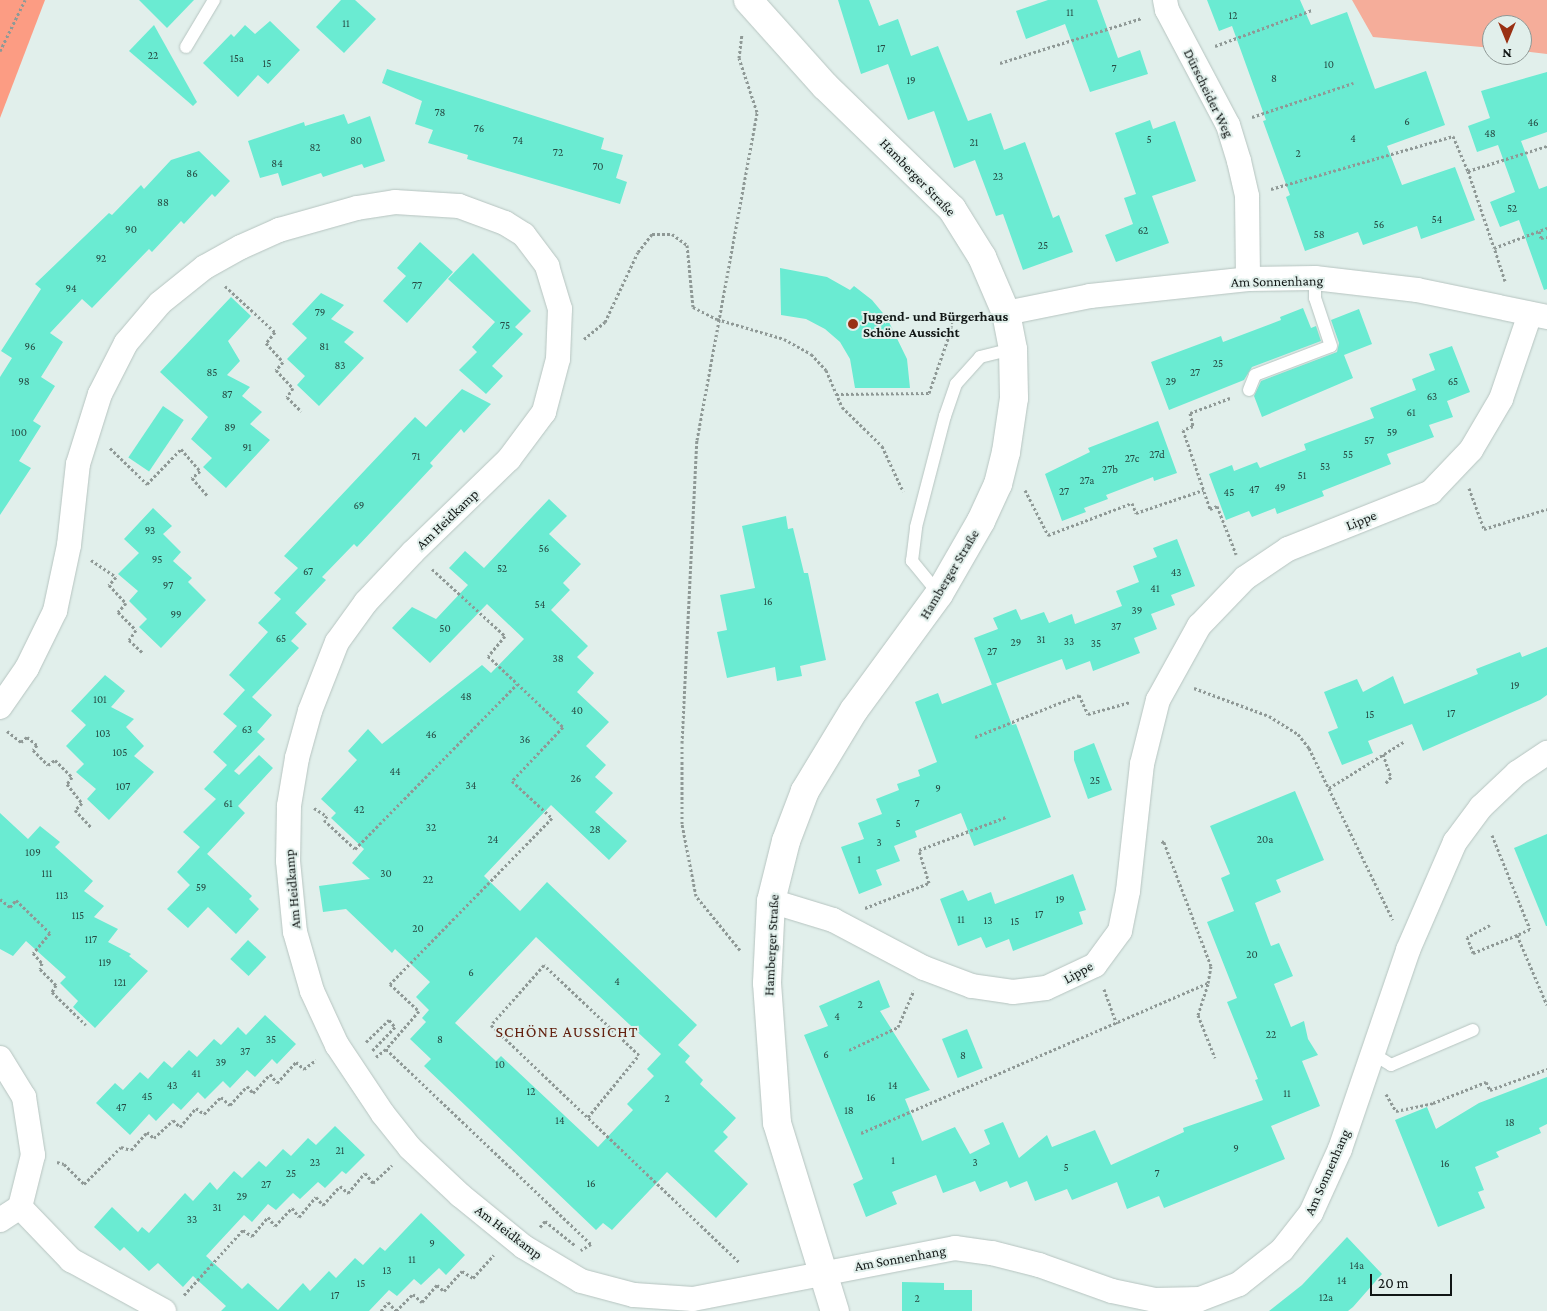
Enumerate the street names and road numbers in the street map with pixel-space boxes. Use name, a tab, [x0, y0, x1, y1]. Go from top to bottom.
street label: Dürscheider Weg	[1180, 46, 1238, 140]
street label: Hamberger Straße	[877, 135, 959, 219]
street label: Am Sonnenhang	[1231, 272, 1323, 290]
street label: Am Heidkamp	[412, 485, 482, 553]
street label: Lippe	[1343, 506, 1379, 534]
street label: Hamberger Straße	[916, 526, 982, 622]
street label: Am Heidkamp	[280, 848, 304, 930]
street label: Hamberger Straße	[760, 894, 782, 996]
street label: Lippe	[1060, 957, 1096, 987]
street label: Am Sonnenhang	[1301, 1126, 1353, 1218]
street label: Am Heidkamp	[472, 1201, 546, 1263]
street label: Am Sonnenhang	[853, 1242, 947, 1274]

